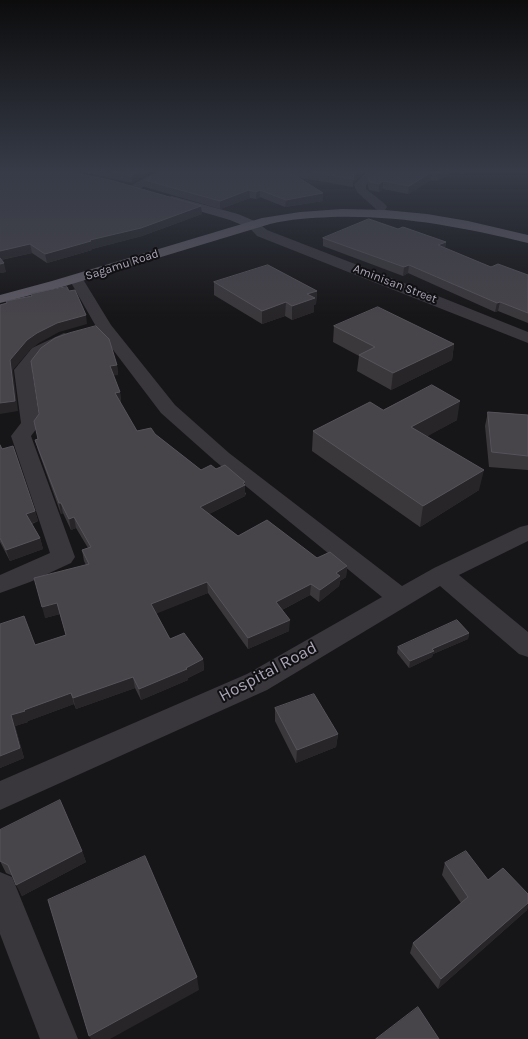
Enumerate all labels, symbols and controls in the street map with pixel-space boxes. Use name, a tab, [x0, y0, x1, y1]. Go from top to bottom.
street label: Sagamu Road	[84, 246, 160, 284]
street label: Aminisan Street	[351, 261, 439, 307]
street label: Hospital Road	[215, 638, 321, 706]

